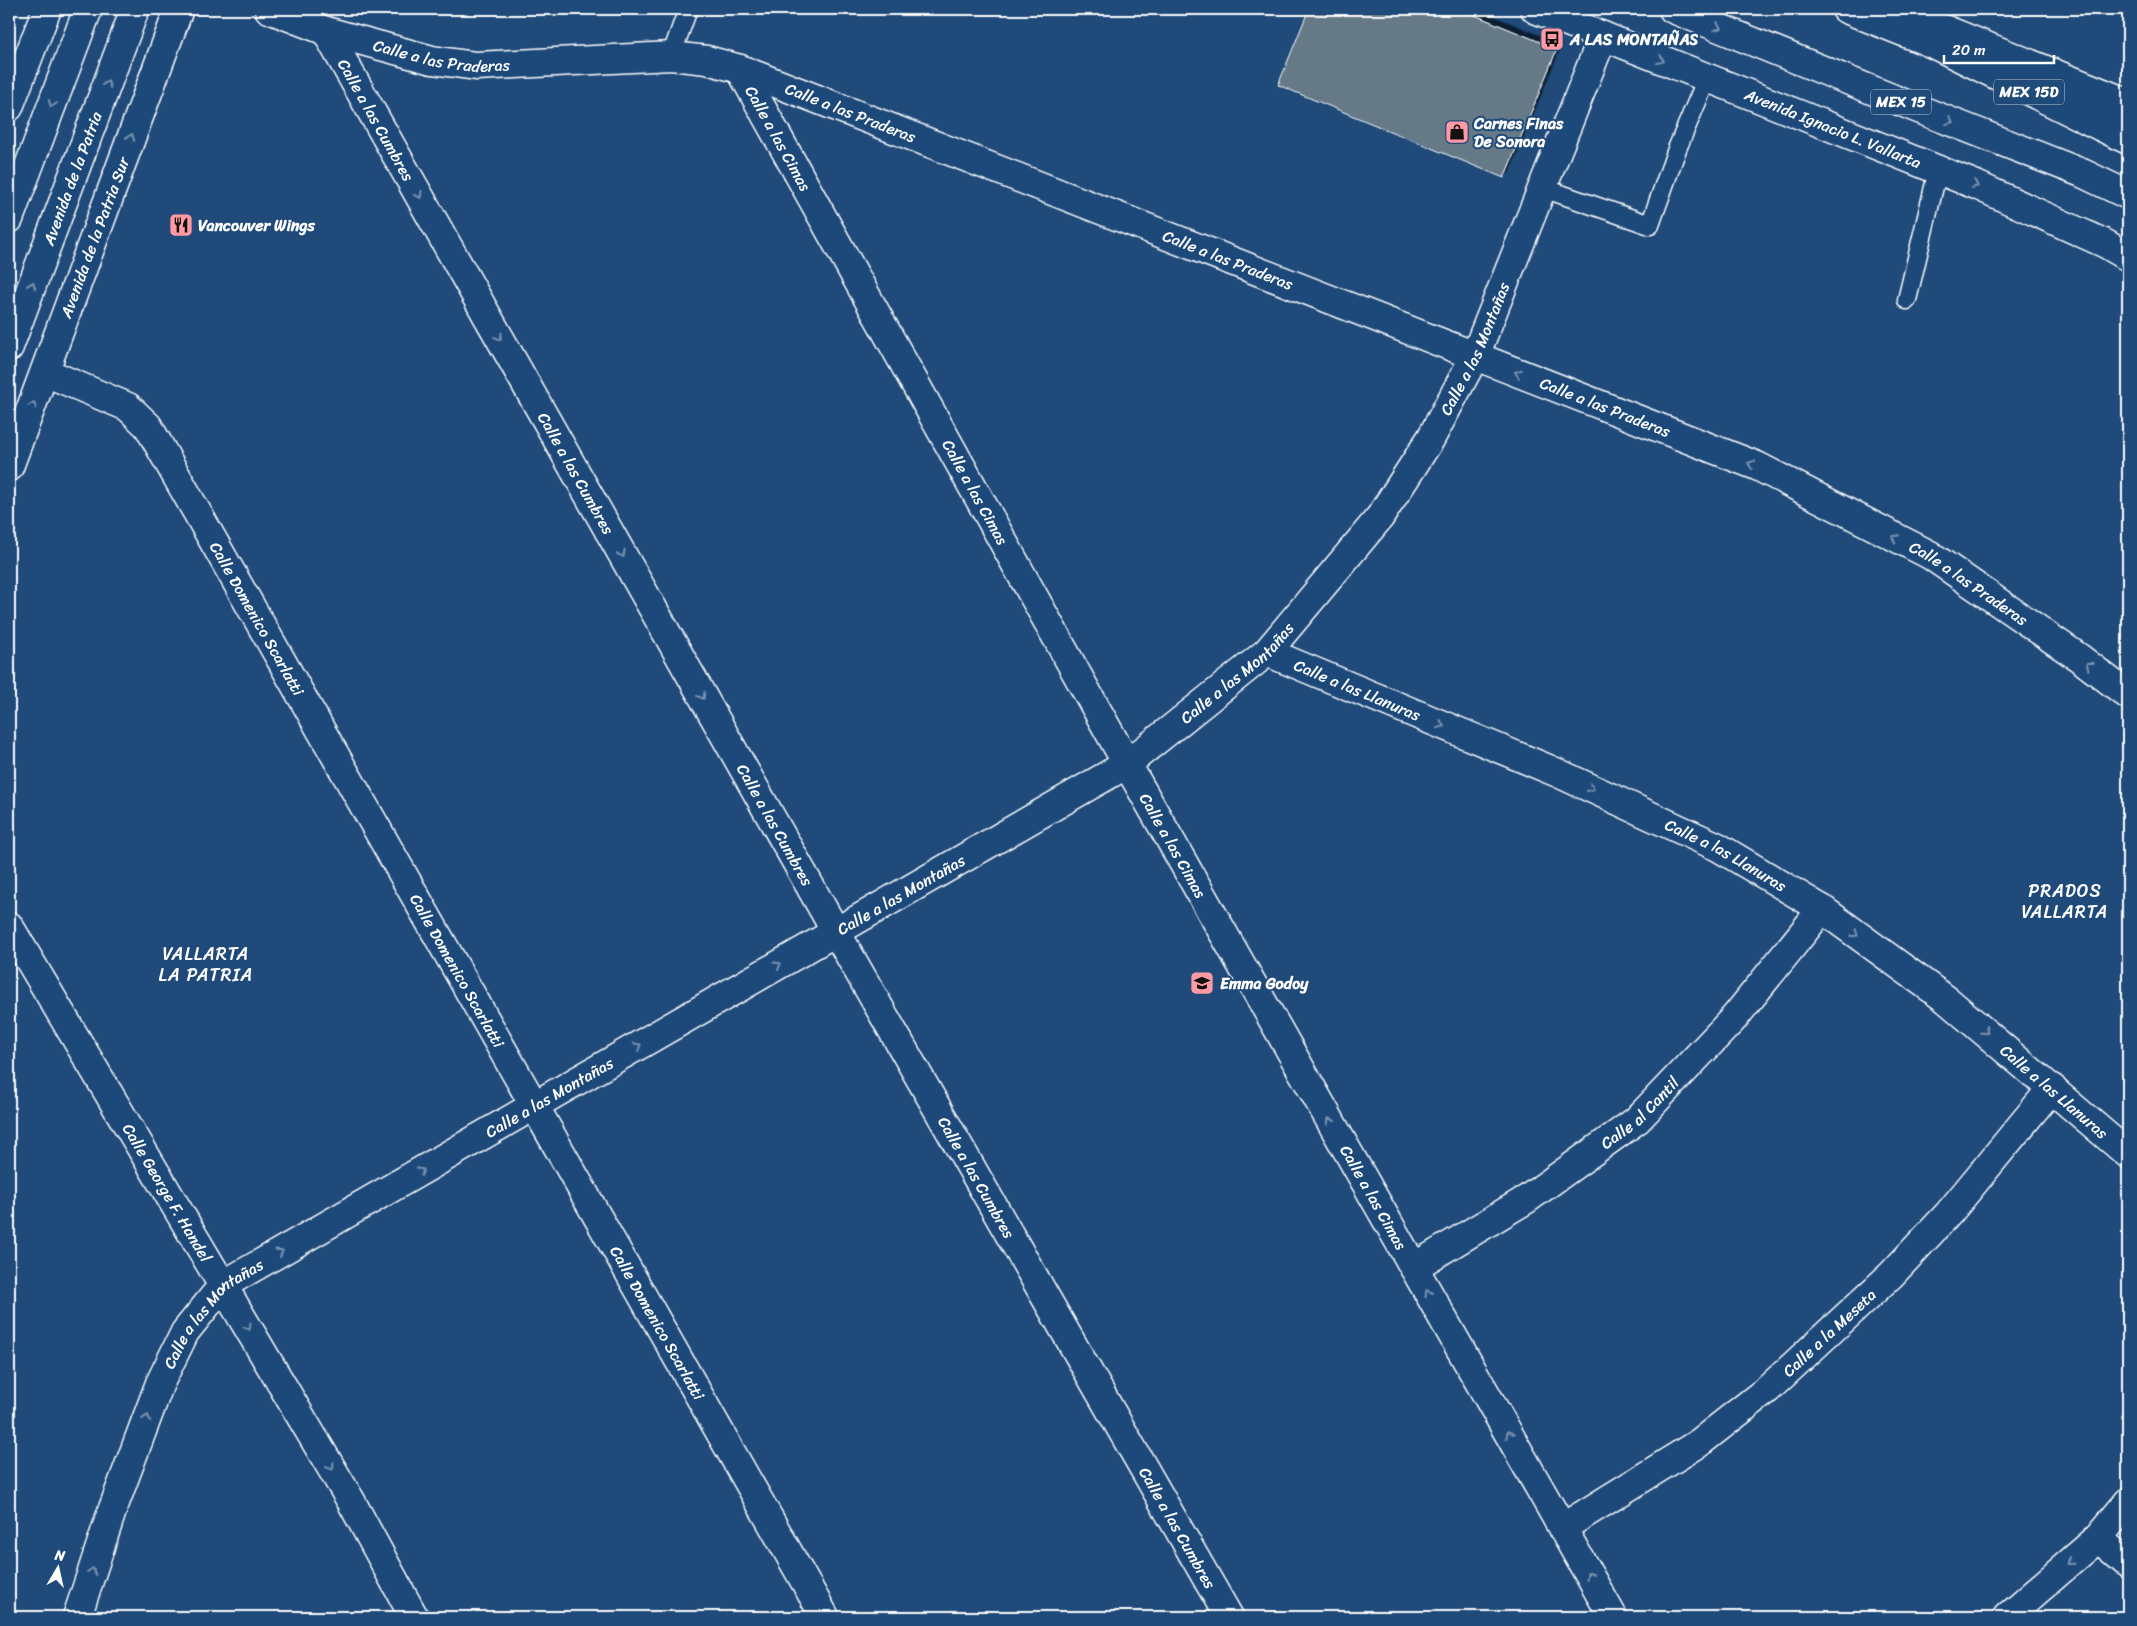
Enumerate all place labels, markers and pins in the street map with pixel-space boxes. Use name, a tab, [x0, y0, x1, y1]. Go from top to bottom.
place label: A LAS MONTAÑAS	[1569, 25, 1699, 54]
bus stop icon: A LAS MONTAÑAS	[1539, 26, 1565, 52]
place label: Carnes Finas De Sonora	[1473, 109, 1564, 156]
shop icon: Carnes Finas De Sonora	[1444, 119, 1470, 145]
place label: Vancouver Wings	[198, 211, 316, 240]
restaurant icon: Vancouver Wings	[168, 212, 194, 238]
place label: Emma Godoy	[1220, 969, 1309, 998]
school or university icon: Emma Godoy	[1189, 970, 1215, 996]

